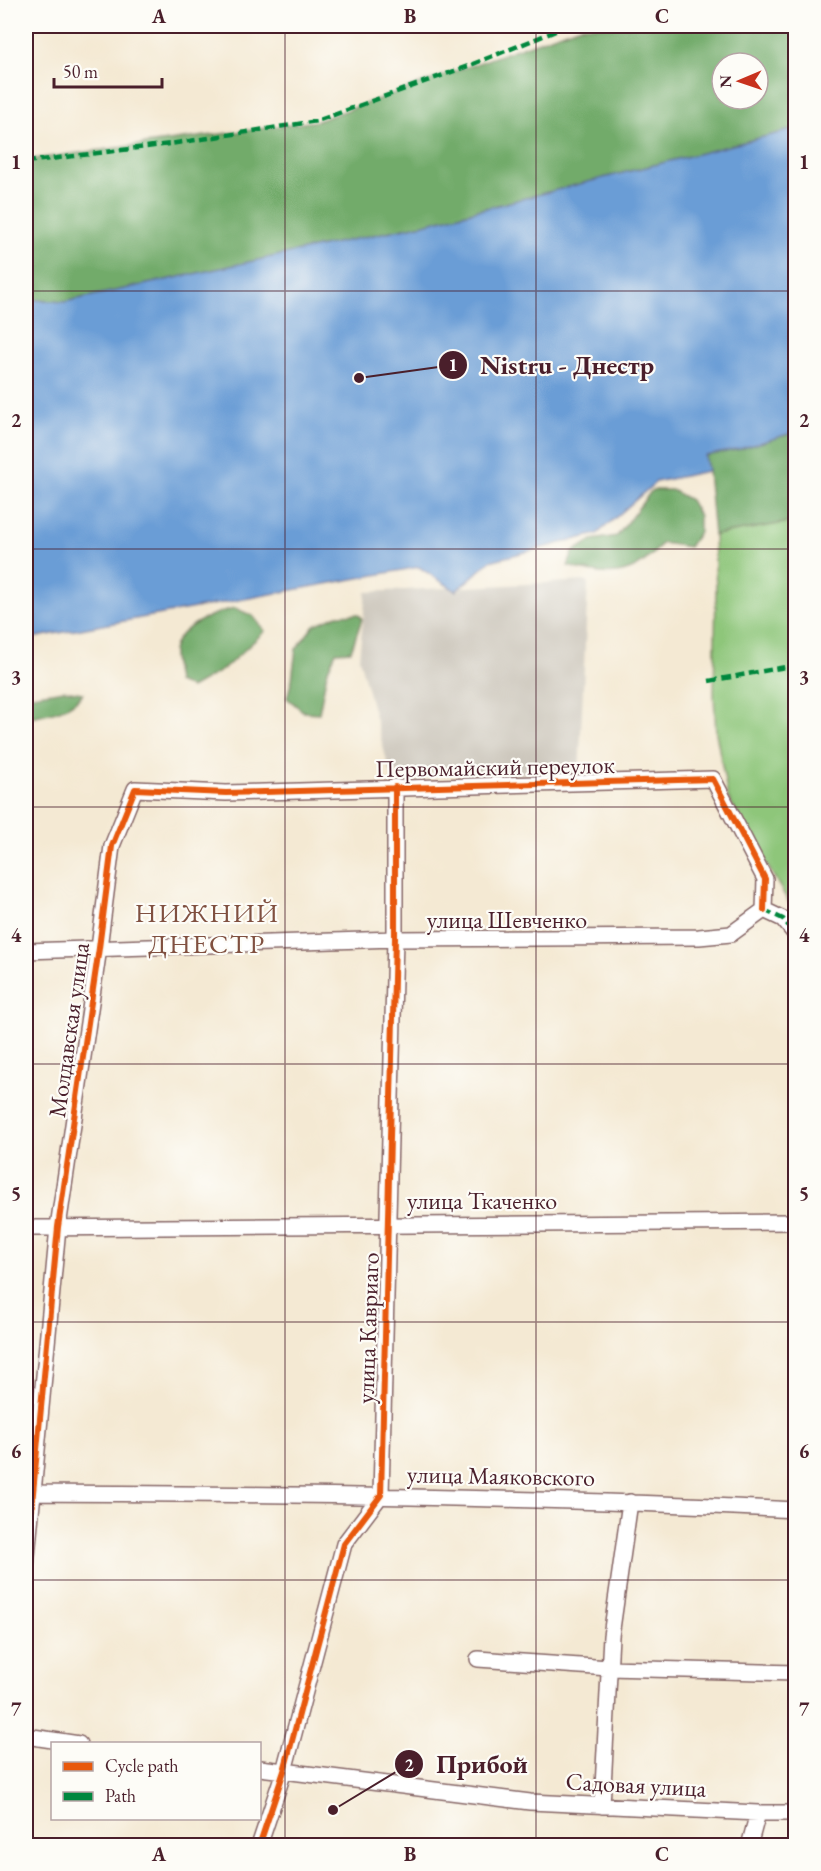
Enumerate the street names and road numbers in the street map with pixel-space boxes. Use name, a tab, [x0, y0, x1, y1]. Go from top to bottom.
street label: Первомайский переулок	[375, 749, 616, 784]
street label: улица Шевченко	[427, 904, 587, 935]
street label: Молдавская улица	[41, 940, 96, 1119]
street label: улица Ткаченко	[407, 1185, 557, 1216]
street label: улица Кавриаго	[349, 1252, 386, 1404]
street label: улица Маяковского	[407, 1458, 595, 1493]
street label: Садовая улица	[565, 1765, 708, 1804]

